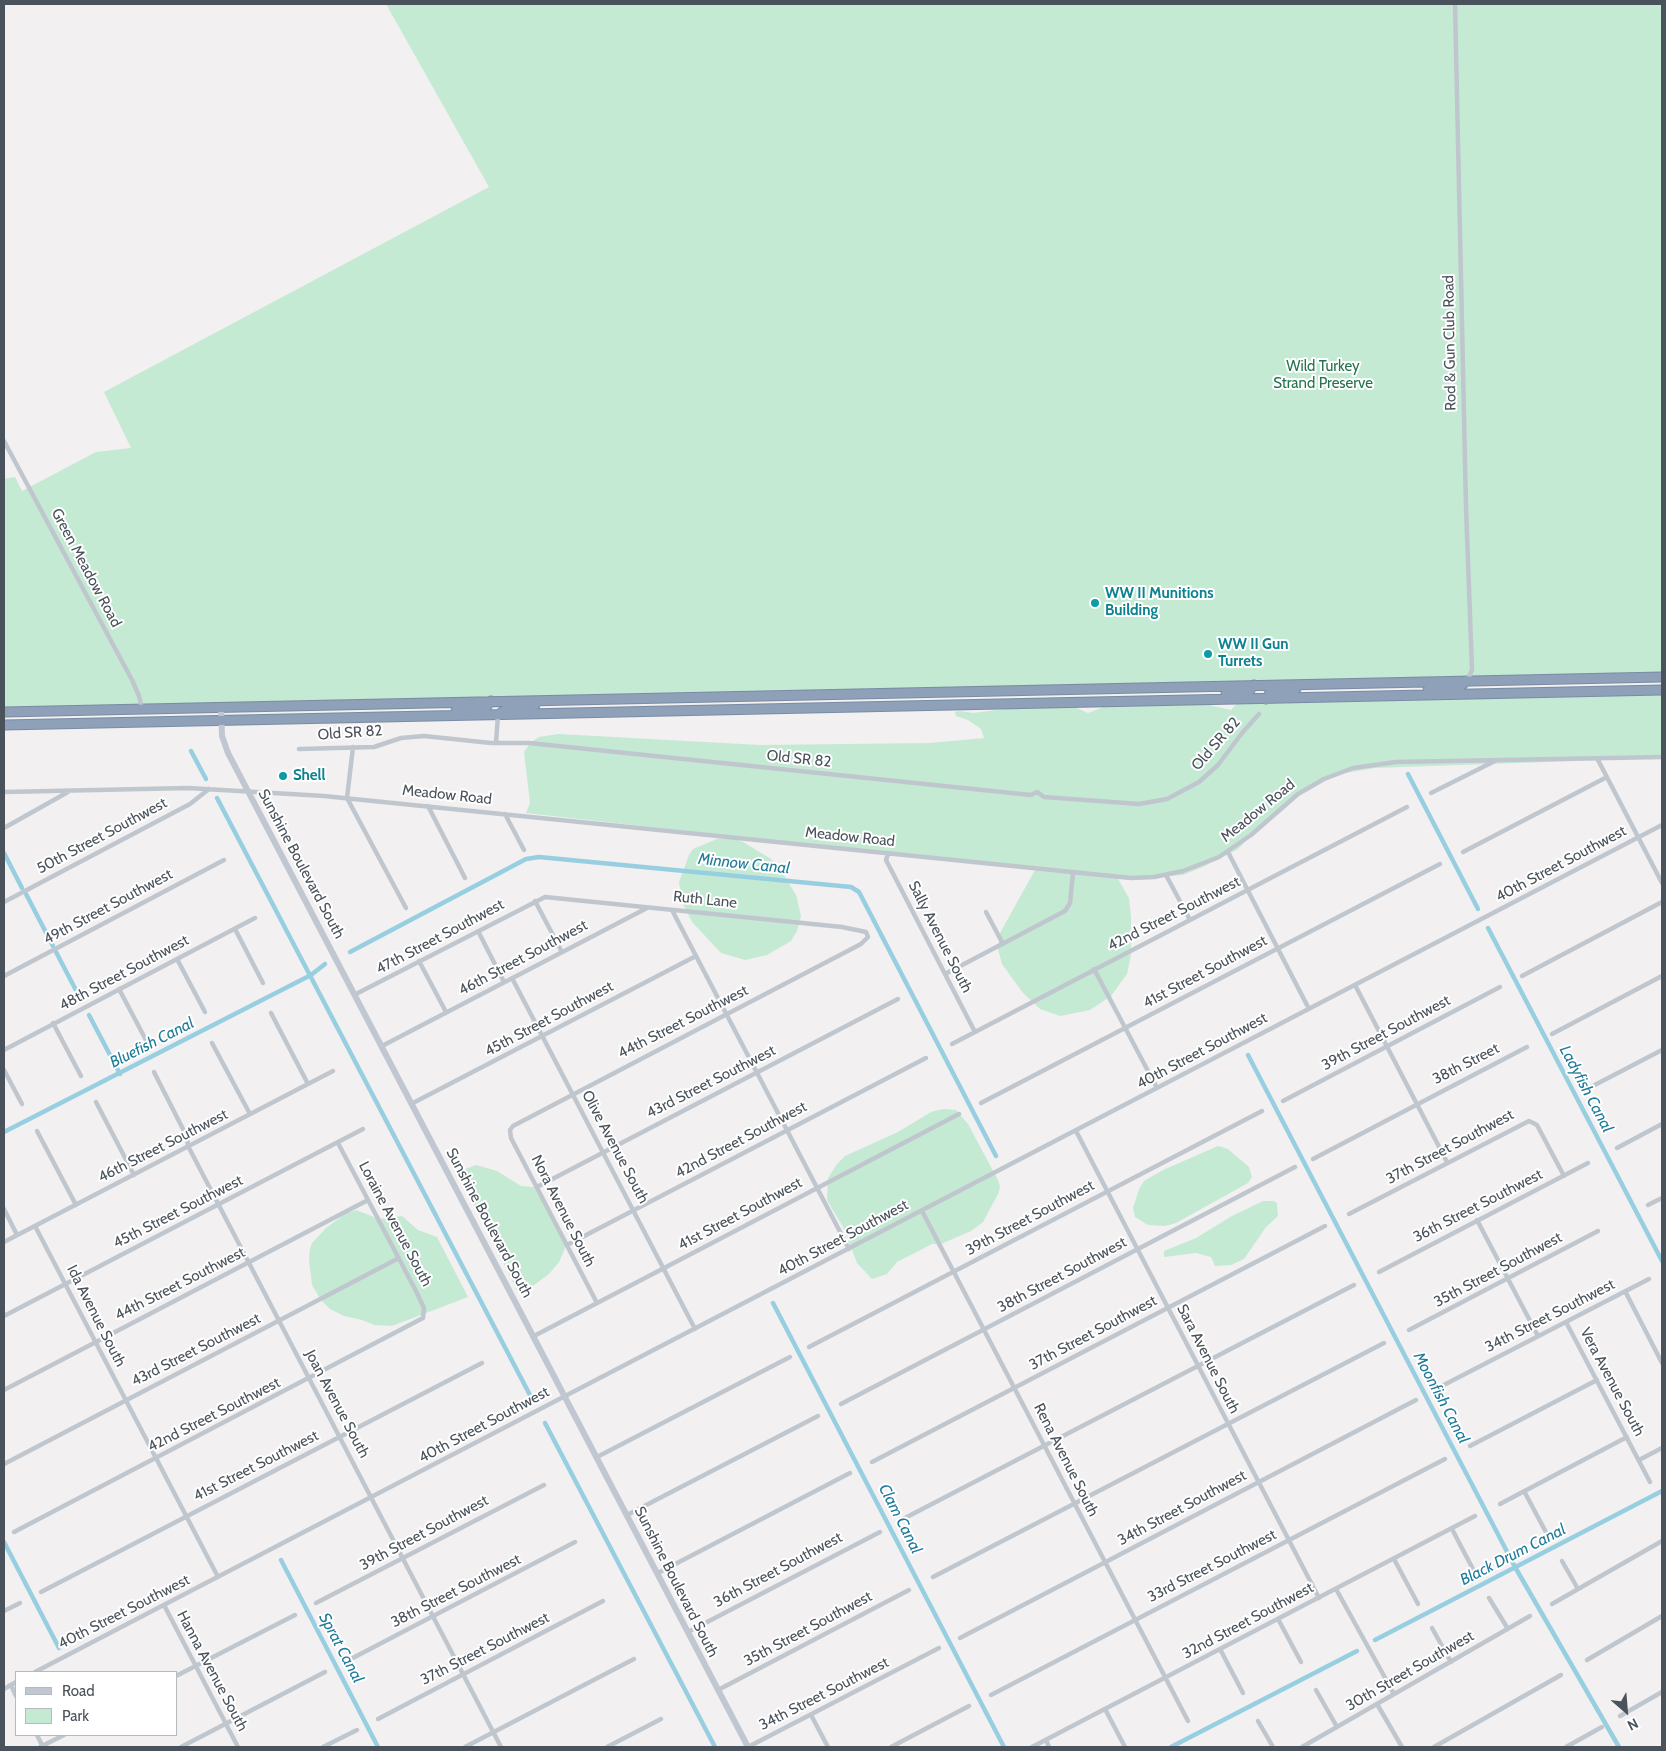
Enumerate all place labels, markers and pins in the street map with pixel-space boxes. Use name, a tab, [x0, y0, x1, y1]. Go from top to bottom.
place label: WW II Munitions Building	[1105, 585, 1214, 620]
marker: WW II Munitions Building	[1089, 597, 1101, 609]
place label: WW II Gun Turrets	[1218, 636, 1289, 671]
marker: WW II Gun Turrets	[1202, 648, 1214, 660]
place label: Shell	[293, 767, 325, 785]
marker: Shell	[277, 770, 289, 782]

